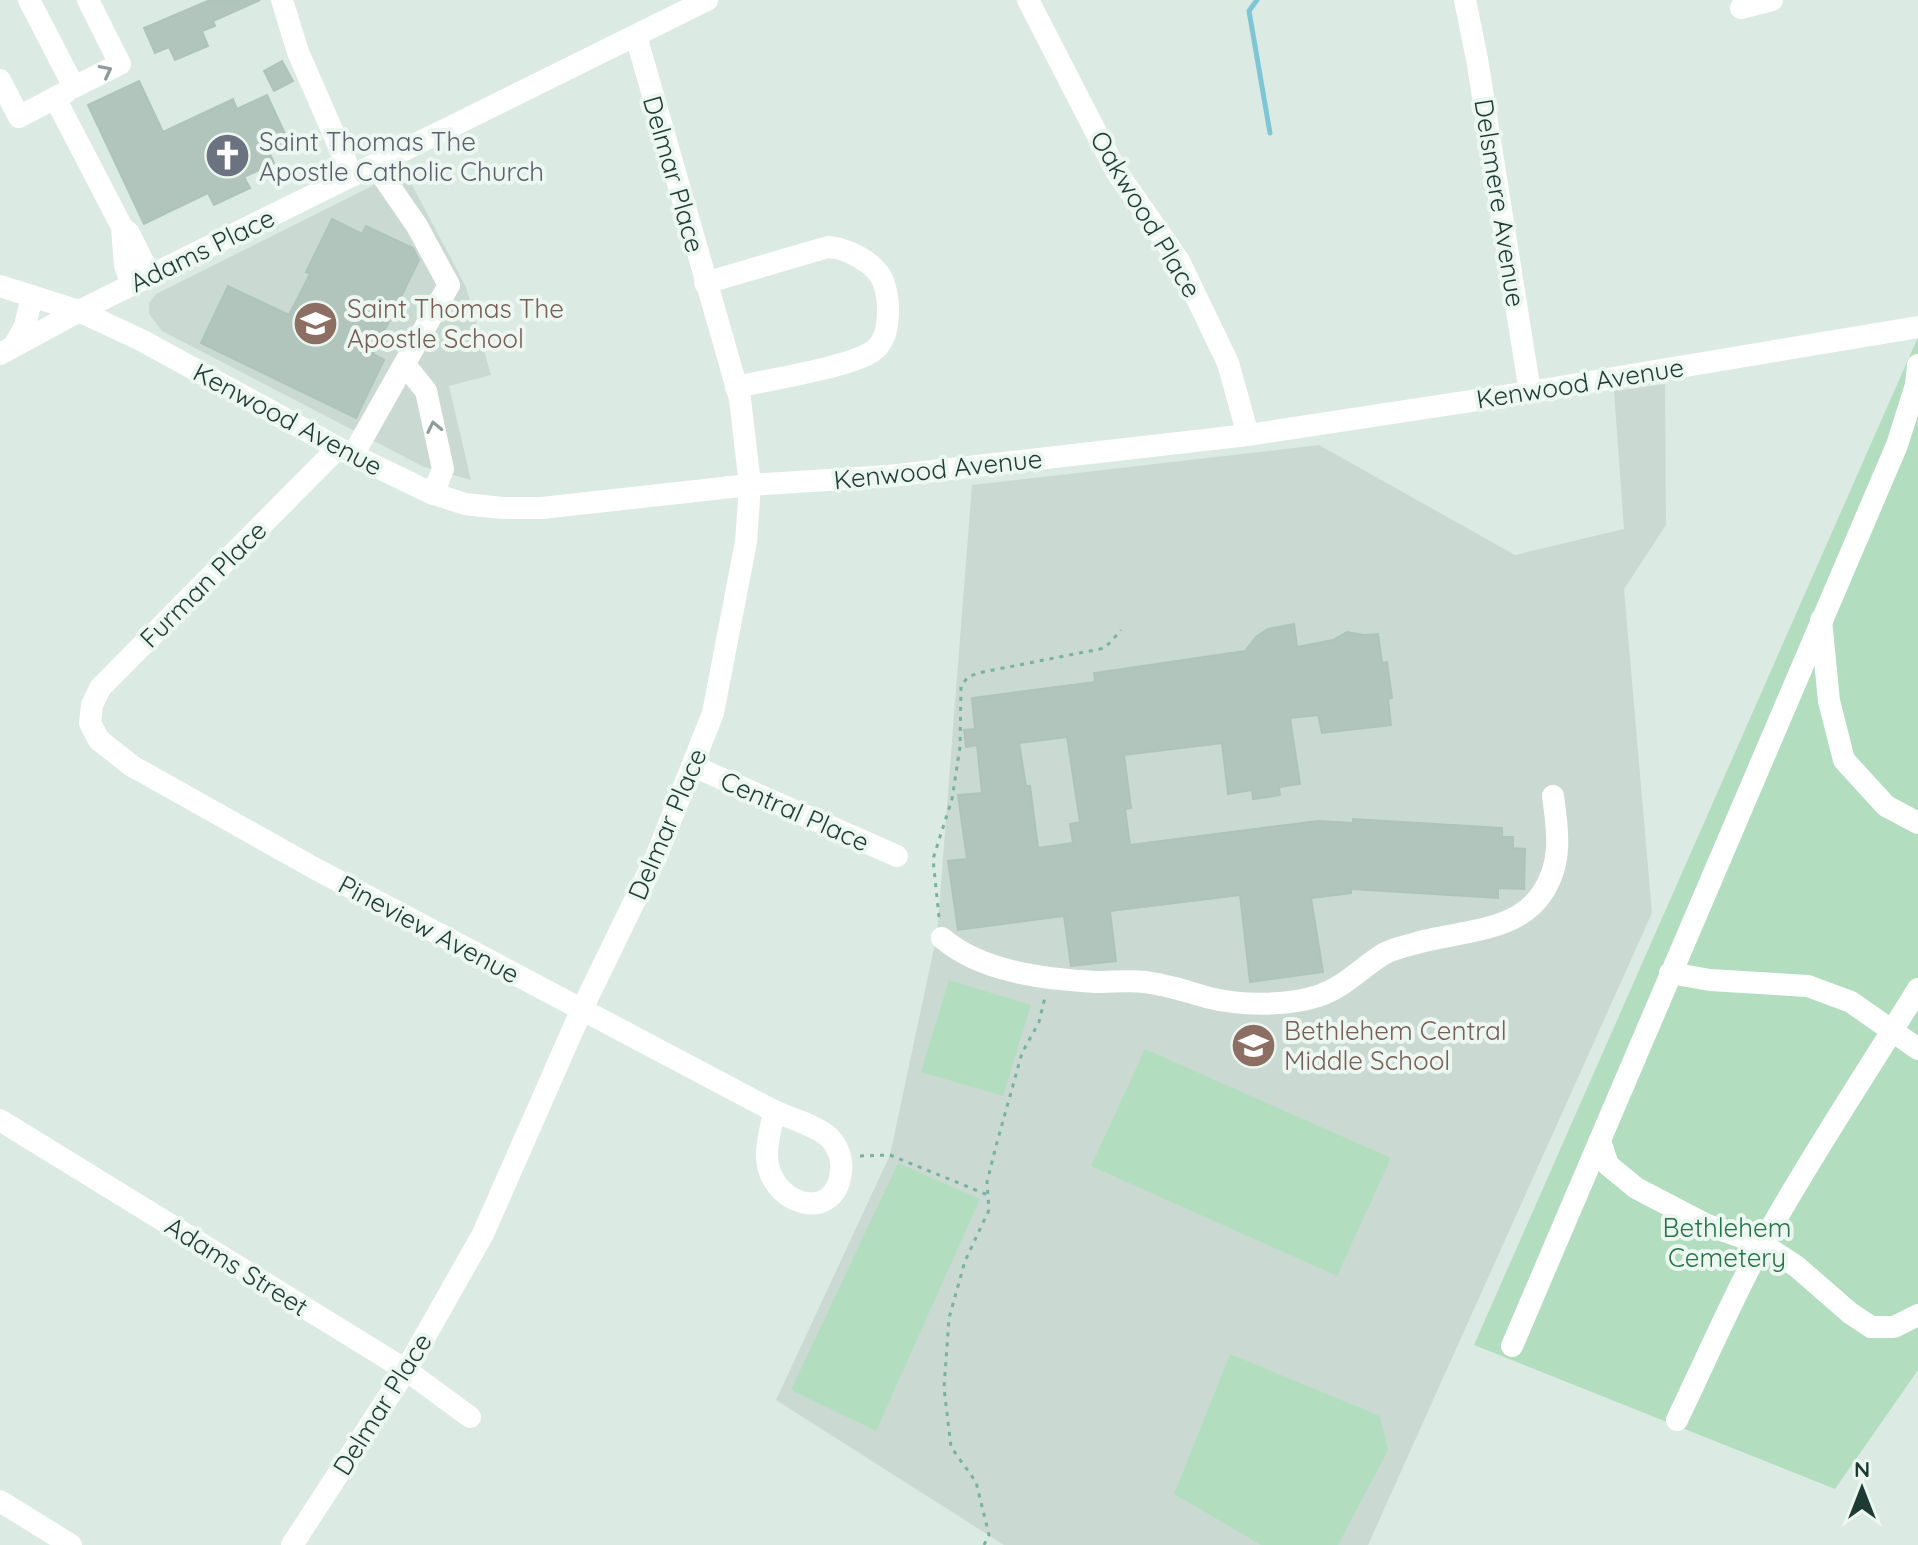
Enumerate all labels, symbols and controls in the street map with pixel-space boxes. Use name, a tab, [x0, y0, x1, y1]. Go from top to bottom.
one-way arrow	[98, 65, 112, 80]
street label: Delmar Place	[636, 92, 712, 256]
street label: Delsmere Avenue	[1467, 97, 1533, 309]
place label: Saint Thomas The Apostle Catholic Church	[259, 125, 544, 188]
street label: Oakwood Place	[1083, 125, 1209, 303]
church icon: Saint Thomas The Apostle Catholic Church	[204, 132, 252, 180]
street label: Adams Place	[124, 201, 280, 299]
place label: Saint Thomas The Apostle School	[347, 292, 564, 355]
school or university icon: Saint Thomas The Apostle School	[292, 299, 340, 347]
street label: Kenwood Avenue	[1474, 350, 1686, 416]
street label: Kenwood Avenue	[188, 355, 388, 483]
one-way arrow	[426, 420, 443, 434]
street label: Kenwood Avenue	[832, 442, 1044, 496]
street label: Furman Place	[133, 514, 273, 654]
street label: Delmar Place	[620, 743, 714, 905]
street label: Central Place	[715, 764, 875, 858]
street label: Pineview Avenue	[333, 867, 525, 991]
place label: Bethlehem Central Middle School	[1284, 1014, 1507, 1077]
school or university icon: Bethlehem Central Middle School	[1229, 1021, 1277, 1069]
street label: Adams Street	[159, 1209, 315, 1323]
park label: Bethlehem Cemetery	[1663, 1211, 1791, 1274]
street label: Delmar Place	[325, 1327, 439, 1481]
north arrow	[1822, 1449, 1902, 1529]
text: N	[1854, 1455, 1870, 1483]

